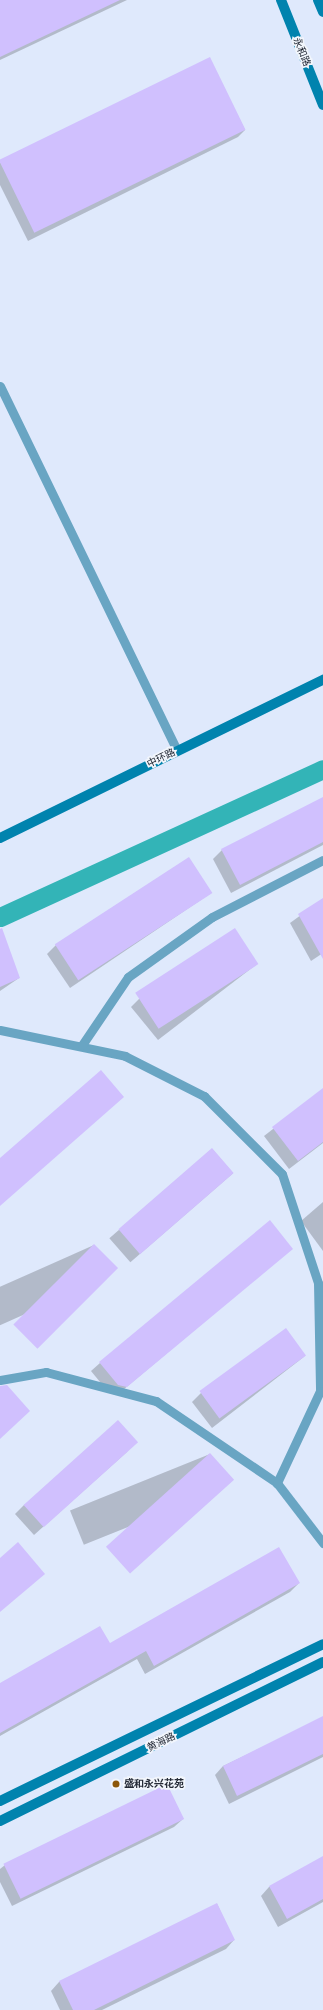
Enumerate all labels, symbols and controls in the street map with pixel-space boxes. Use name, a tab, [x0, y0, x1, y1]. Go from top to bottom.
street label: 永和路	[291, 36, 313, 68]
street label: 中环路	[145, 746, 177, 770]
street label: 黄海路	[145, 1730, 177, 1754]
place label: 盛和永兴花苑	[124, 1778, 184, 1790]
marker: 盛和永兴花苑	[111, 1779, 121, 1789]

